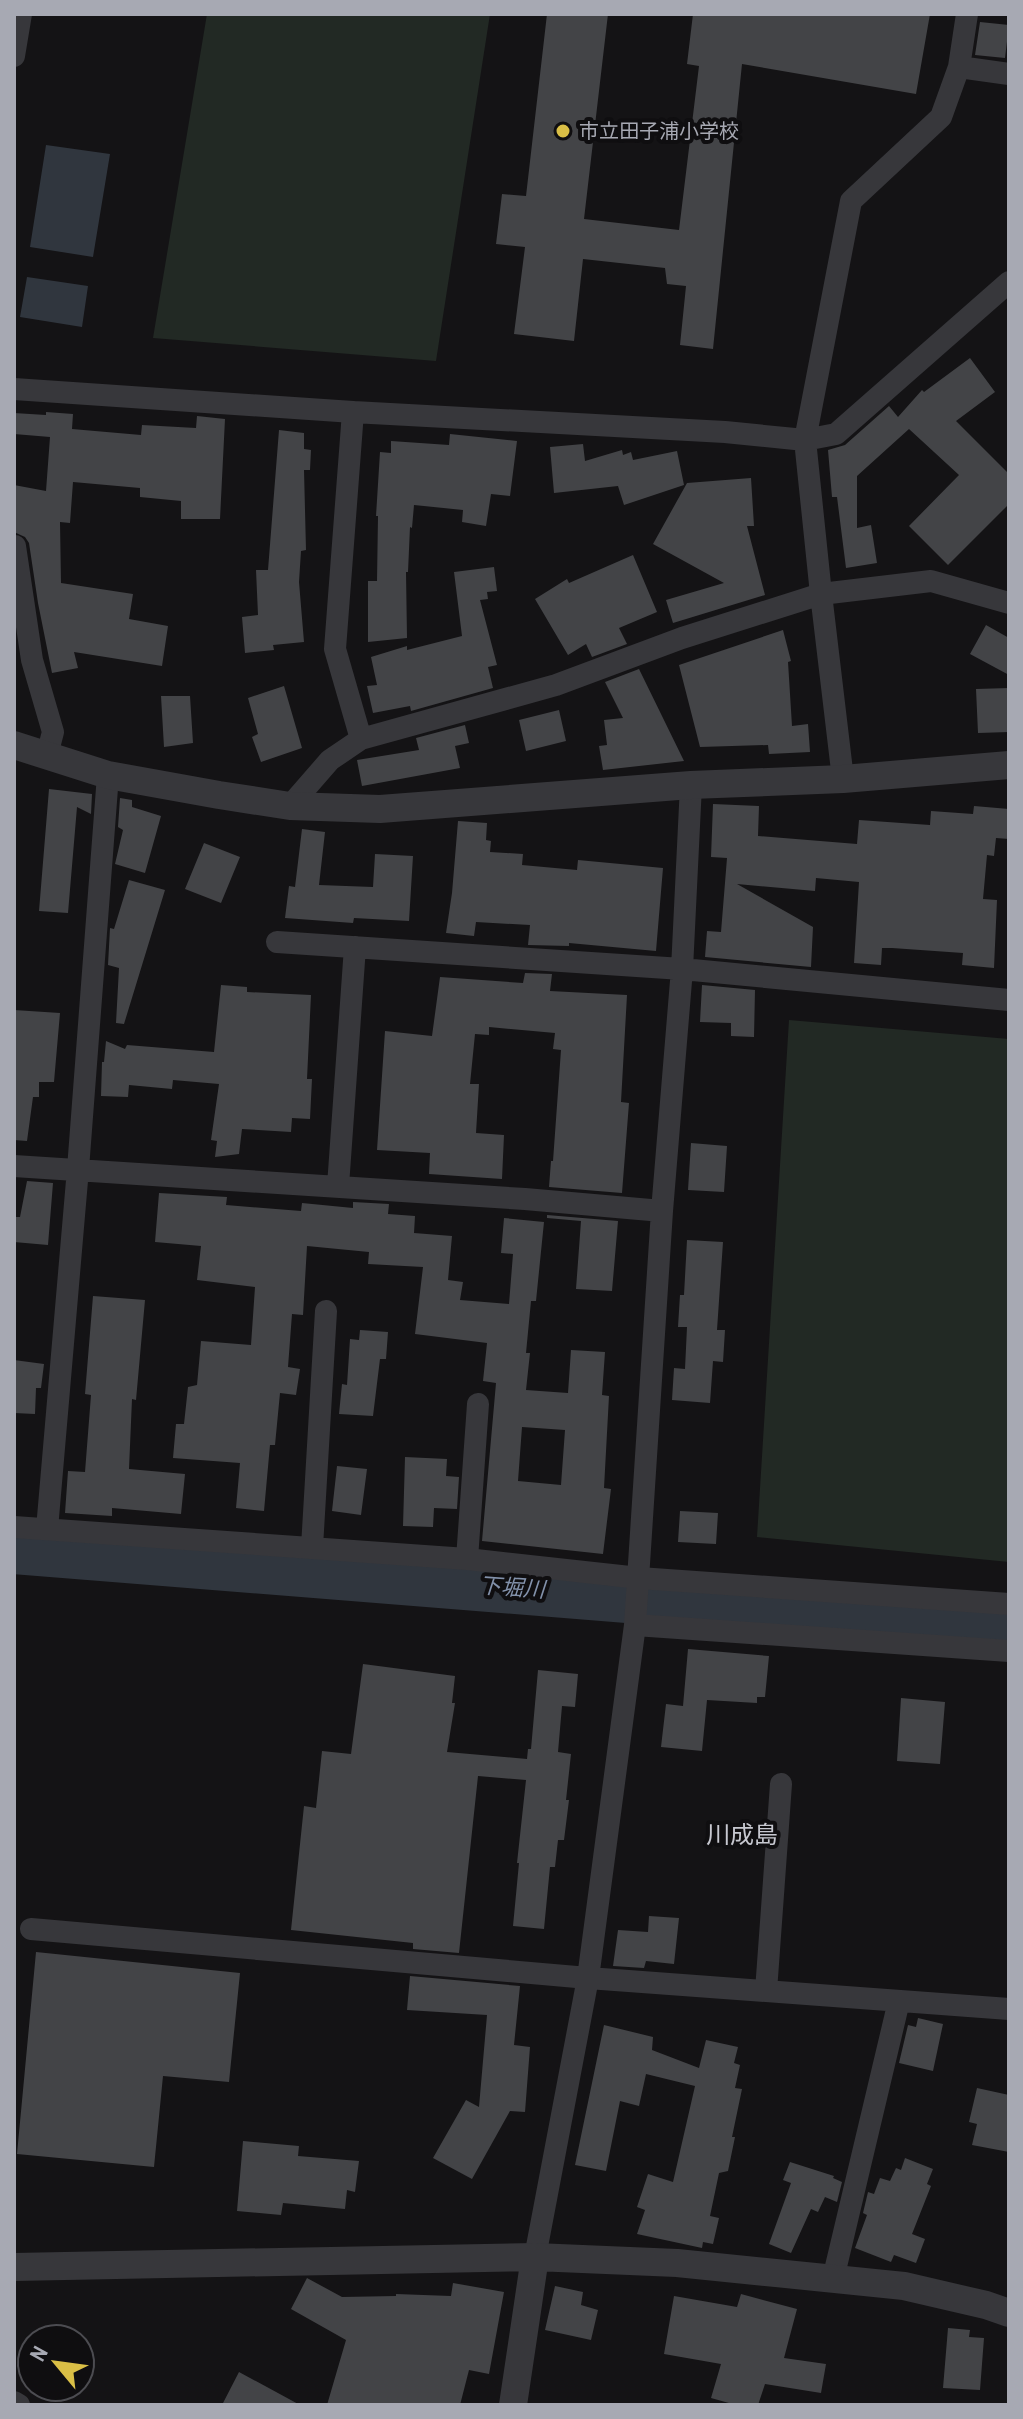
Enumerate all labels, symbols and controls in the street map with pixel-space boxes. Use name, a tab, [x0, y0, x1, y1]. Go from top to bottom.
place label: 市立田子浦小学校	[579, 117, 739, 144]
marker: 市立田子浦小学校	[554, 122, 572, 140]
water label: 下堀川	[478, 1570, 548, 1604]
district label: 川成島	[706, 1818, 778, 1850]
north arrow	[16, 2323, 96, 2403]
text: N	[22, 2340, 55, 2366]

